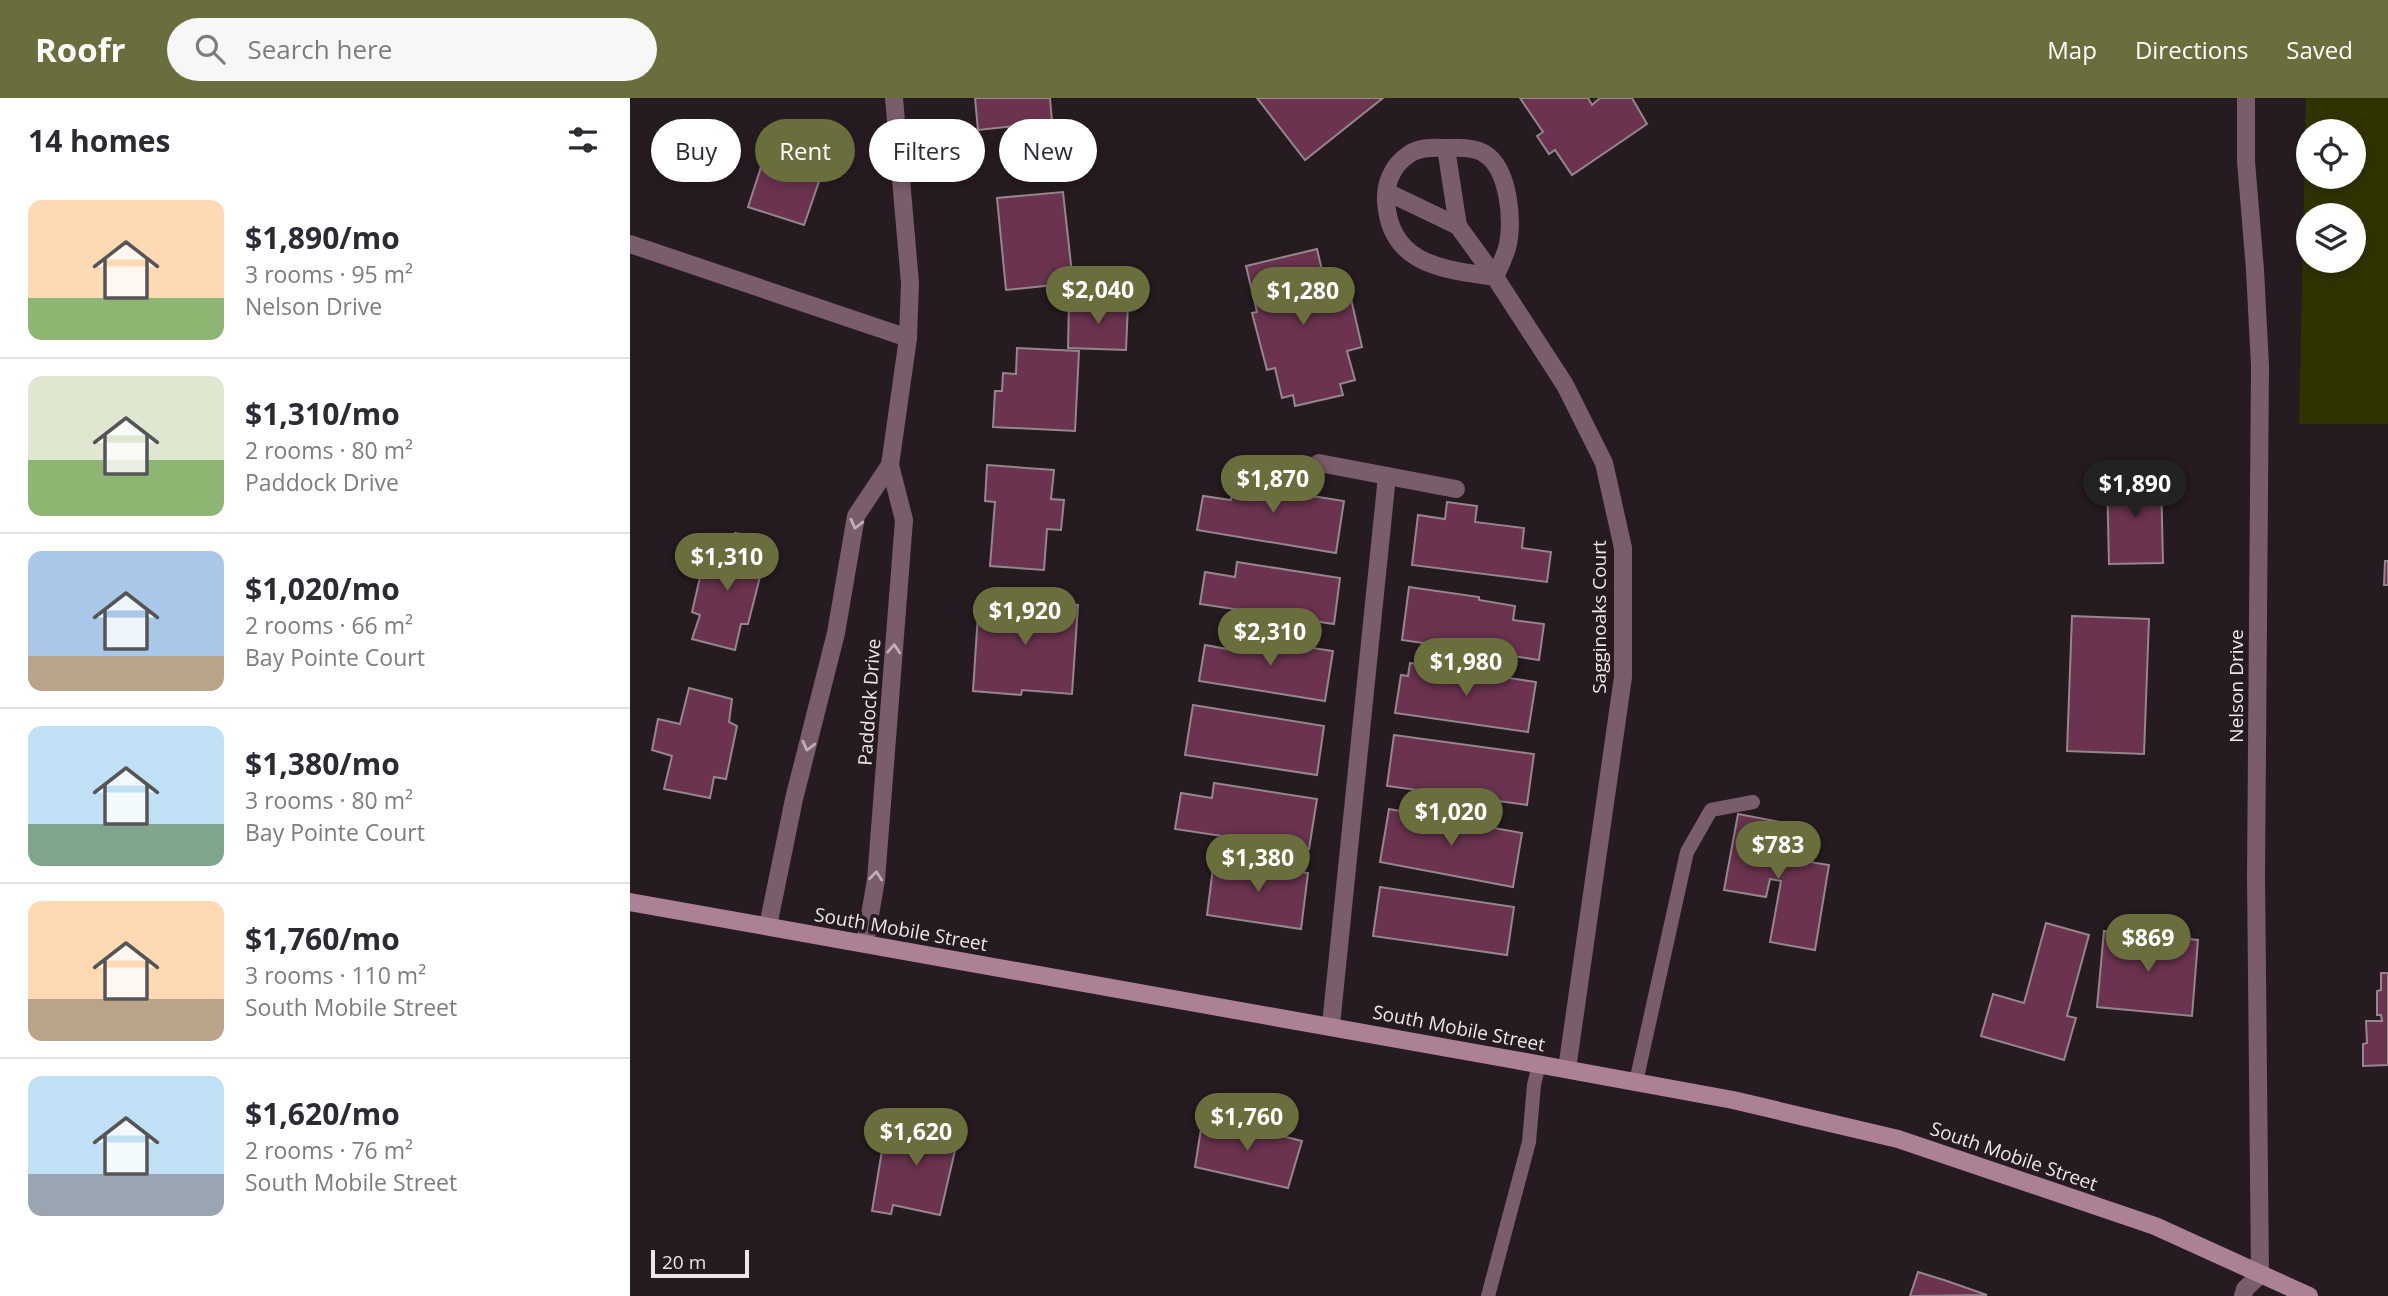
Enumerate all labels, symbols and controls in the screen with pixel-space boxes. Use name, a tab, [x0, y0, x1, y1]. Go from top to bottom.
search box	[167, 18, 657, 81]
text: Roofr	[35, 27, 125, 72]
icon: search	[191, 30, 229, 68]
text: Search here	[247, 31, 392, 67]
text: Map	[2047, 33, 2097, 66]
text: Directions	[2135, 33, 2248, 66]
text: Saved	[2286, 33, 2353, 66]
chip: Buy	[651, 119, 741, 182]
chip: Rent	[755, 119, 855, 182]
chip: Filters	[869, 119, 985, 182]
chip: New	[999, 119, 1097, 182]
map controls	[2296, 119, 2366, 273]
button: locate	[2296, 119, 2366, 189]
text: 14 homes	[28, 120, 171, 161]
icon: filters	[564, 121, 602, 159]
button: layers	[2296, 203, 2366, 273]
text: $1,890/mo	[245, 217, 400, 258]
icon: home	[84, 228, 168, 312]
text: 3 rooms · 95 m²	[245, 258, 413, 290]
pin: $2,040	[1041, 266, 1155, 326]
pin: $1,280	[1246, 268, 1360, 327]
text: $2,040	[1062, 273, 1134, 305]
text: $1,280	[1267, 274, 1339, 306]
text: Nelson Drive	[245, 290, 382, 322]
text: $1,310/mo	[245, 393, 400, 434]
icon: home	[84, 404, 168, 488]
text: 2 rooms · 80 m²	[245, 434, 413, 466]
pin: $1,870	[1216, 456, 1330, 515]
pin: $1,890	[2078, 460, 2192, 520]
text: $1,870	[1237, 462, 1309, 494]
text: Paddock Drive	[245, 466, 399, 498]
text: $1,890	[2099, 467, 2171, 499]
one-way arrow	[850, 517, 864, 529]
pin: $1,310	[670, 533, 784, 593]
text: $1,310	[691, 540, 763, 572]
street label: Sagginoaks Court	[1586, 540, 1612, 694]
text: $1,020/mo	[245, 568, 400, 609]
icon: home	[84, 579, 168, 663]
pin: $1,920	[968, 588, 1082, 647]
text: $1,920	[989, 594, 1061, 626]
pin: $2,310	[1213, 608, 1327, 668]
text: 2 rooms · 66 m²	[245, 609, 413, 641]
text: $2,310	[1234, 615, 1306, 647]
street label: Nelson Drive	[2223, 629, 2249, 743]
street label: Paddock Drive	[852, 638, 886, 766]
pin: $1,980	[1409, 638, 1523, 698]
text: Bay Pointe Court	[245, 641, 425, 673]
one-way arrow	[886, 644, 901, 655]
text: $1,980	[1430, 645, 1502, 677]
one-way arrow	[802, 740, 816, 752]
text: $1,380/mo	[245, 743, 400, 784]
icon: home	[84, 754, 168, 838]
text: 3 rooms · 80 m²	[245, 784, 413, 816]
pin: $1,020	[1394, 788, 1508, 848]
text: $1,020	[1415, 795, 1487, 827]
text: Bay Pointe Court	[245, 816, 425, 848]
pin: $783	[1737, 822, 1819, 881]
text: $783	[1752, 828, 1804, 860]
pin: $1,380	[1201, 834, 1315, 894]
text: $1,380	[1222, 841, 1294, 873]
one-way arrow	[868, 870, 883, 881]
street label: South Mobile Street	[812, 901, 990, 957]
pin: $869	[2107, 914, 2189, 974]
text: $1,760/mo	[245, 918, 400, 959]
text: $869	[2122, 921, 2174, 953]
icon: home	[84, 929, 168, 1013]
text: 3 rooms · 110 m²	[245, 959, 426, 991]
text: South Mobile Street	[245, 991, 457, 1023]
street label: South Mobile Street	[1370, 999, 1548, 1058]
text: $1,620/mo	[245, 1093, 400, 1134]
pin: $1,760	[1190, 1094, 1304, 1153]
text: $1,760	[1211, 1100, 1283, 1132]
icon: home	[84, 1104, 168, 1188]
pin: $1,620	[859, 1108, 973, 1168]
text: $1,620	[880, 1115, 952, 1147]
street label: South Mobile Street	[1927, 1115, 2101, 1197]
text: 2 rooms · 76 m²	[245, 1134, 413, 1166]
text: South Mobile Street	[245, 1166, 457, 1198]
scale bar	[651, 1247, 749, 1279]
text: 20 m	[662, 1249, 706, 1275]

